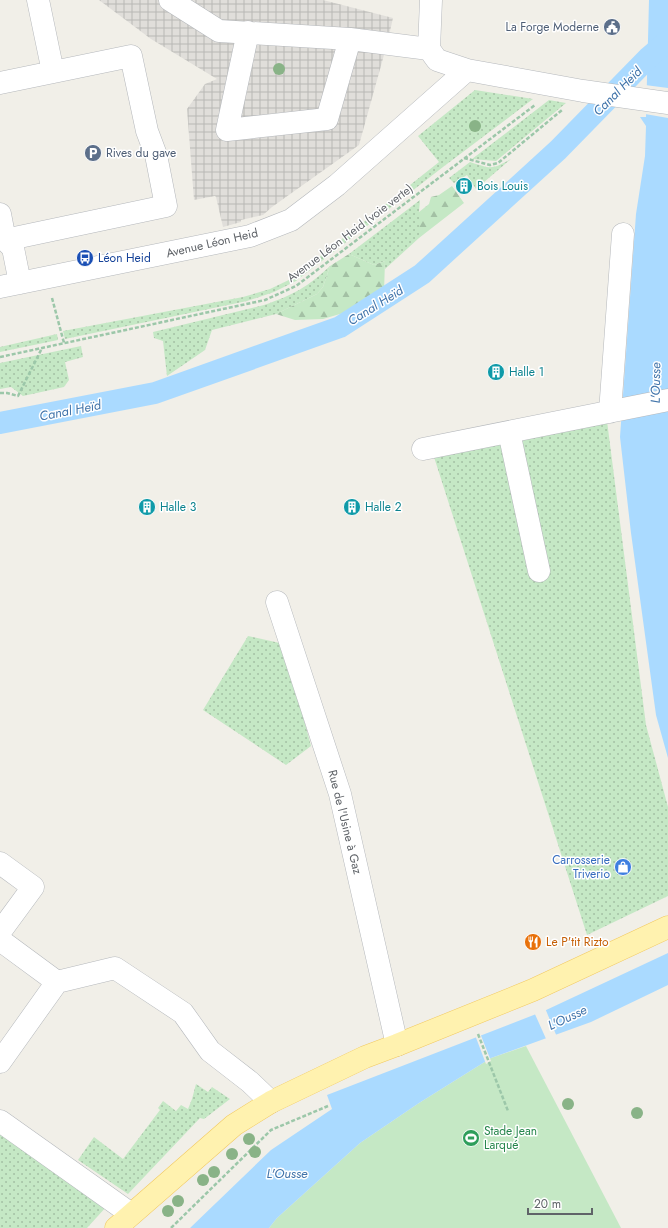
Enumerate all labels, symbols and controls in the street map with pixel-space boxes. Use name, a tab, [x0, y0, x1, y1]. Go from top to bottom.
public building icon: La Forge Moderne	[602, 17, 622, 37]
place label: La Forge Moderne	[506, 18, 599, 36]
water label: Canal Heïd	[589, 62, 647, 120]
parking icon: Rives du gave	[83, 143, 103, 163]
place label: Rives du gave	[106, 144, 176, 162]
building icon: Bois Louis	[454, 176, 474, 196]
place label: Bois Louis	[477, 177, 528, 195]
street label: Avenue Léon Heid (voie verte)	[283, 180, 417, 286]
street label: Avenue Léon Heid	[164, 224, 260, 262]
bus stop icon: Léon Heid	[75, 248, 95, 268]
place label: Léon Heid	[98, 249, 151, 267]
water label: Canal Heïd	[344, 280, 407, 330]
building icon: Halle 1	[486, 362, 506, 382]
water label: L'Ousse	[646, 362, 665, 404]
place label: Halle 1	[509, 363, 544, 381]
water label: Canal Heïd	[38, 395, 103, 426]
building icon: Halle 3	[137, 497, 157, 517]
building icon: Halle 2	[342, 497, 362, 517]
place label: Halle 3	[160, 498, 197, 516]
place label: Halle 2	[365, 498, 402, 516]
street label: Rue de l'Usine à Gaz	[323, 768, 367, 877]
place label: Carrosserie Triverio	[552, 851, 610, 883]
shop icon: Carrosserie Triverio	[613, 857, 633, 877]
restaurant icon: Le P'tit Rizto	[523, 932, 543, 952]
place label: Le P'tit Rizto	[546, 933, 609, 951]
water label: L'Ousse	[545, 1000, 590, 1035]
place label: Stade Jean Larqué	[484, 1122, 537, 1154]
sports icon: Stade Jean Larqué	[461, 1128, 481, 1148]
water label: L'Ousse	[267, 1164, 308, 1183]
scale bar	[528, 1190, 592, 1216]
text: 20 m	[534, 1195, 561, 1213]

